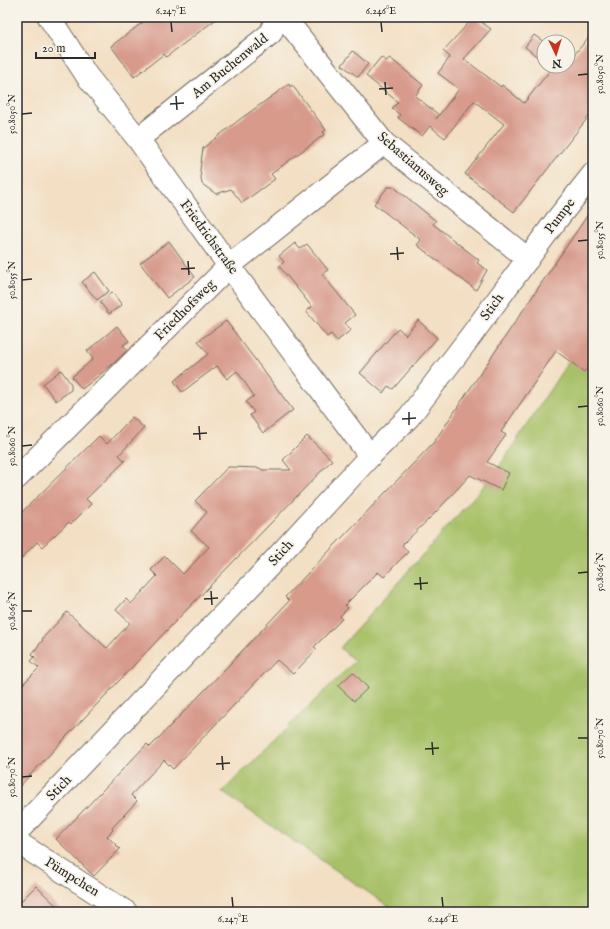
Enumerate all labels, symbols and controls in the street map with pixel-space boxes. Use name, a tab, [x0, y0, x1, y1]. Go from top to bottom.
text: 6.247°E	[156, 5, 186, 18]
text: 6.246°E	[366, 5, 396, 18]
street label: Am Buchenwald	[187, 29, 272, 103]
scale bar	[36, 34, 95, 60]
north arrow	[536, 34, 576, 74]
text: 20 m	[42, 41, 65, 56]
text: 50.8050°N	[594, 54, 607, 94]
text: N	[551, 56, 563, 70]
text: 50.8050°N	[6, 94, 19, 134]
street label: Sebastianusweg	[373, 128, 453, 200]
street label: Pumpe	[541, 194, 580, 237]
street label: Friedrichstraße	[176, 196, 243, 278]
text: 50.8055°N	[594, 220, 607, 259]
text: 50.8055°N	[6, 260, 19, 299]
street label: Friedhofsweg	[151, 275, 220, 344]
street label: Stich	[476, 289, 508, 324]
text: 50.8060°N	[594, 385, 607, 426]
text: 50.8060°N	[6, 425, 19, 466]
street label: Stich	[265, 536, 298, 570]
text: 50.8065°N	[594, 552, 607, 592]
text: 50.8065°N	[6, 591, 19, 631]
text: 50.8070°N	[594, 717, 607, 758]
text: 50.8070°N	[6, 756, 19, 797]
street label: Stich	[42, 771, 76, 805]
street label: Pümpchen	[41, 853, 103, 901]
text: 6.247°E	[218, 913, 248, 926]
text: 6.246°E	[428, 913, 458, 926]

